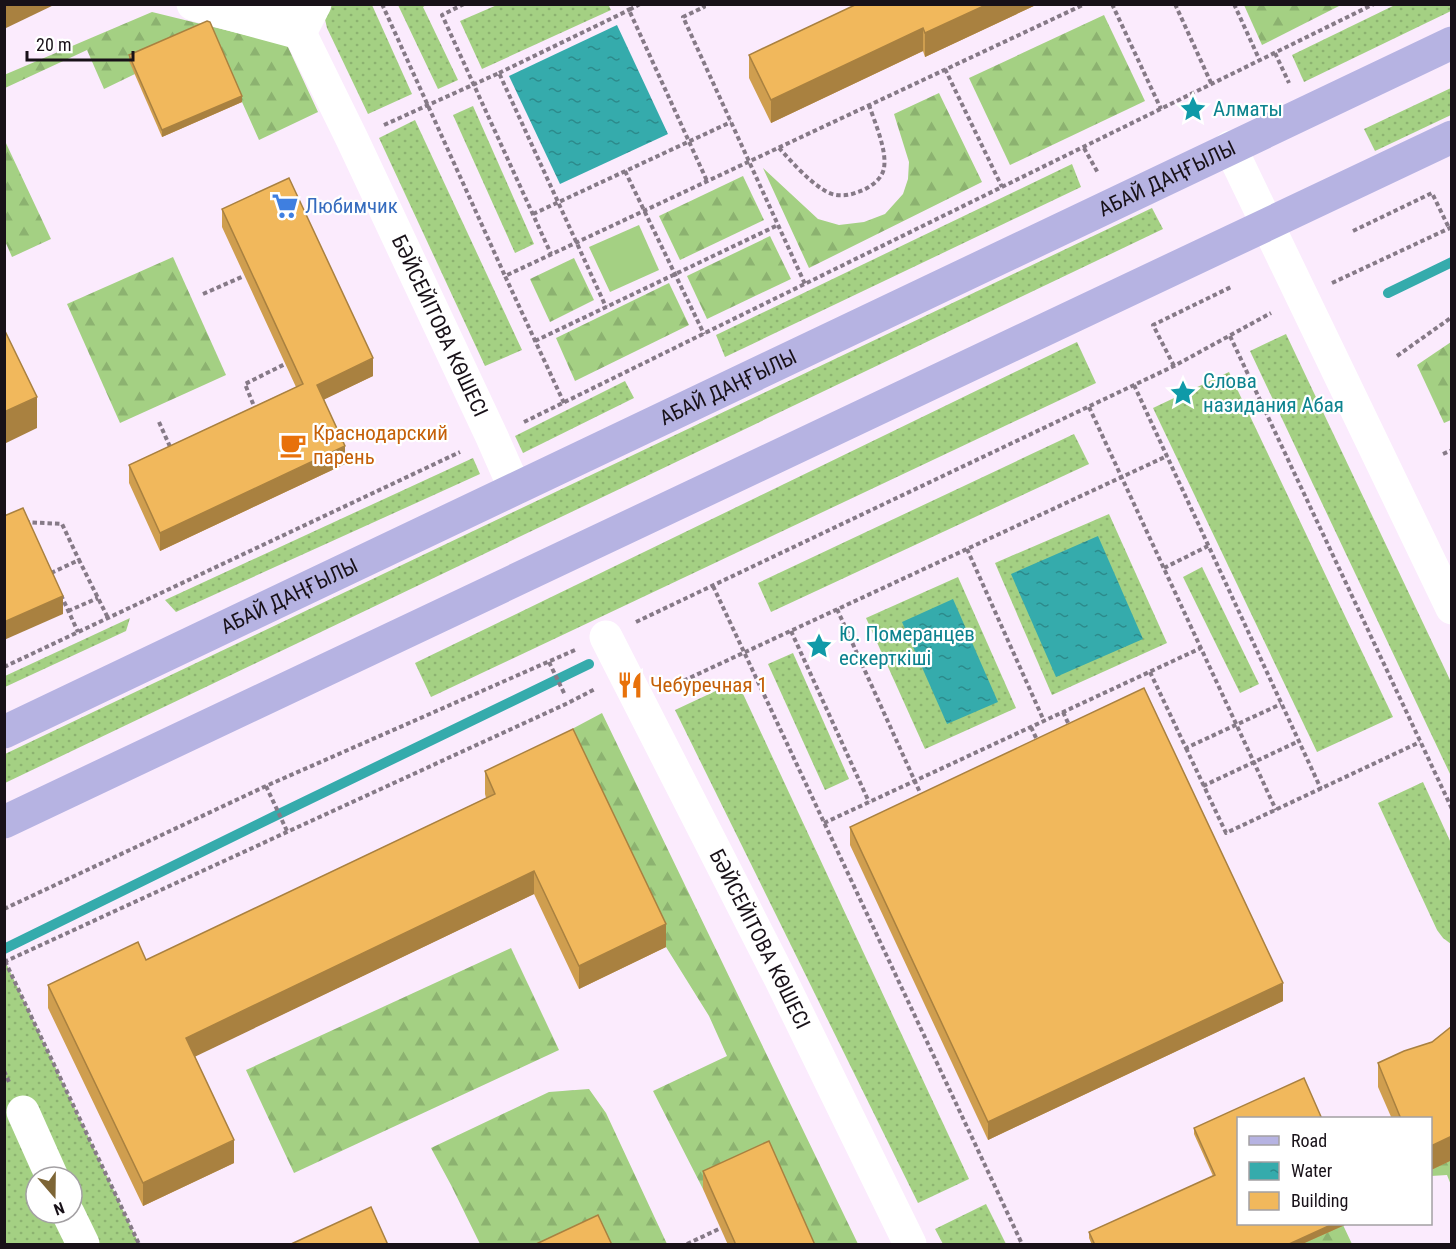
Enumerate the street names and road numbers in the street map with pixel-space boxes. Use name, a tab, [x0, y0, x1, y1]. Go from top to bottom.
street label: АБАЙ ДАҢҒЫЛЫ	[1095, 136, 1239, 221]
street label: БӘЙСЕЙІТОВА КӨШЕСІ	[387, 231, 493, 420]
street label: АБАЙ ДАҢҒЫЛЫ	[656, 345, 801, 430]
street label: АБАЙ ДАҢҒЫЛЫ	[217, 553, 362, 639]
street label: БӘЙСЕЙІТОВА КӨШЕСІ	[704, 845, 815, 1033]

